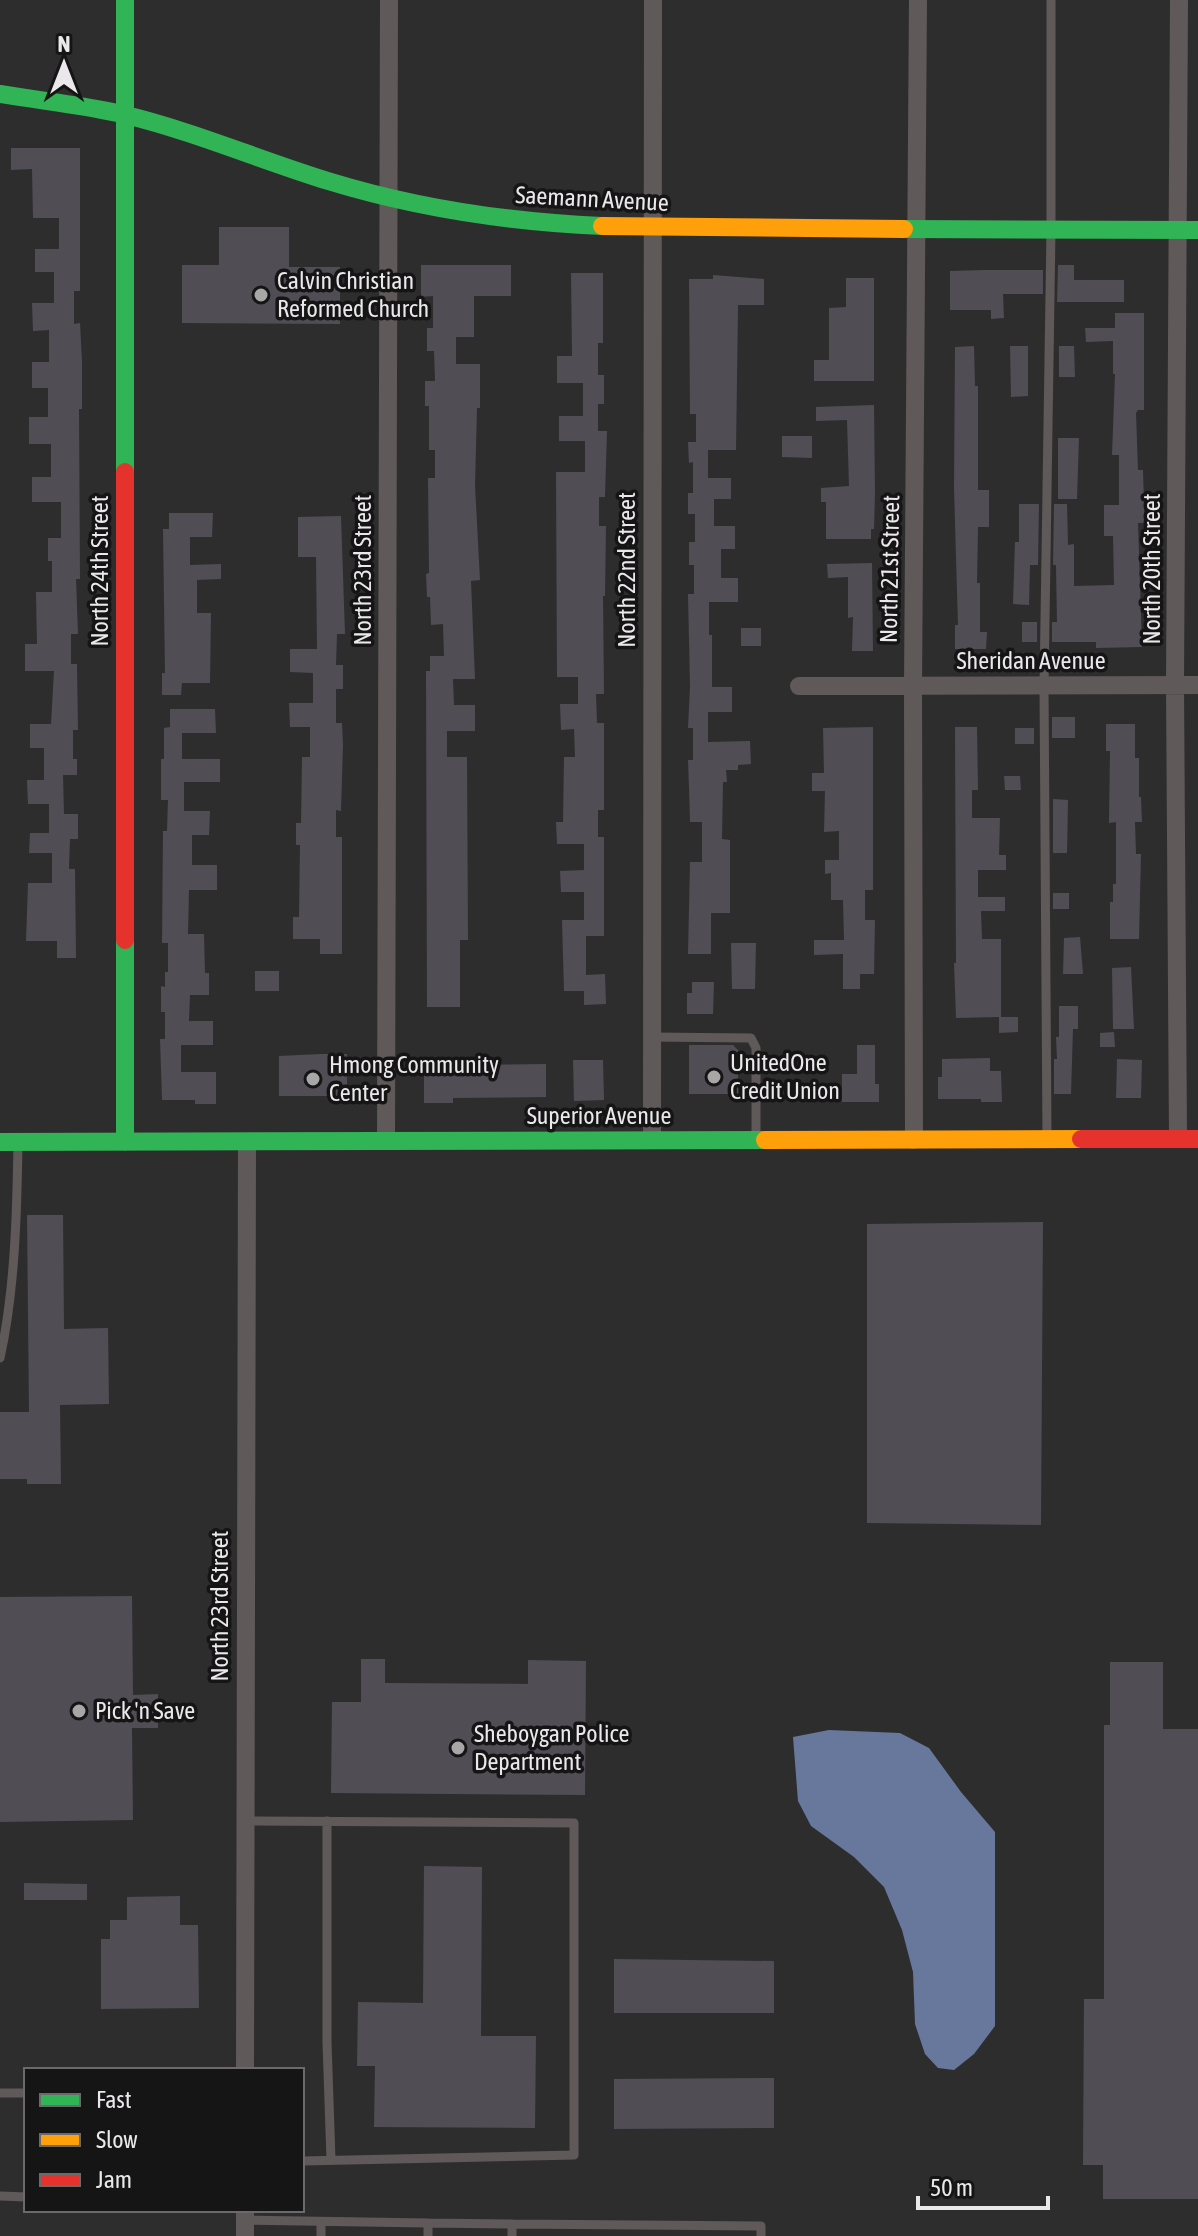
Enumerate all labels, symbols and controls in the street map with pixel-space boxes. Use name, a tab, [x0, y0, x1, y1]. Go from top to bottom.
north arrow	[24, 24, 104, 104]
text: N	[58, 31, 70, 57]
street label: Saemann Avenue	[515, 181, 669, 216]
place label: Calvin Christian Reformed Church	[277, 267, 429, 322]
marker: Calvin Christian Reformed Church	[252, 286, 270, 304]
street label: North 22nd Street	[613, 492, 640, 648]
street label: North 20th Street	[1138, 493, 1165, 645]
street label: North 23rd Street	[349, 494, 376, 646]
street label: North 24th Street	[86, 495, 113, 647]
street label: North 21st Street	[875, 495, 904, 643]
street label: Sheridan Avenue	[956, 647, 1106, 674]
place label: UnitedOne Credit Union	[730, 1049, 840, 1104]
place label: Hmong Community Center	[329, 1051, 499, 1106]
marker: UnitedOne Credit Union	[705, 1068, 723, 1086]
marker: Hmong Community Center	[304, 1070, 322, 1088]
street label: Superior Avenue	[527, 1102, 671, 1129]
street label: North 23rd Street	[206, 1530, 233, 1682]
place label: Pick 'n Save	[95, 1697, 195, 1724]
marker: Pick 'n Save	[70, 1702, 88, 1720]
place label: Sheboygan Police Department	[474, 1720, 629, 1775]
marker: Sheboygan Police Department	[449, 1739, 467, 1757]
legend	[24, 2068, 304, 2212]
text: Fast	[96, 2086, 132, 2113]
text: Slow	[96, 2126, 138, 2153]
scale bar	[918, 2160, 1048, 2210]
text: Jam	[96, 2166, 132, 2193]
text: 50 m	[930, 2174, 973, 2201]

